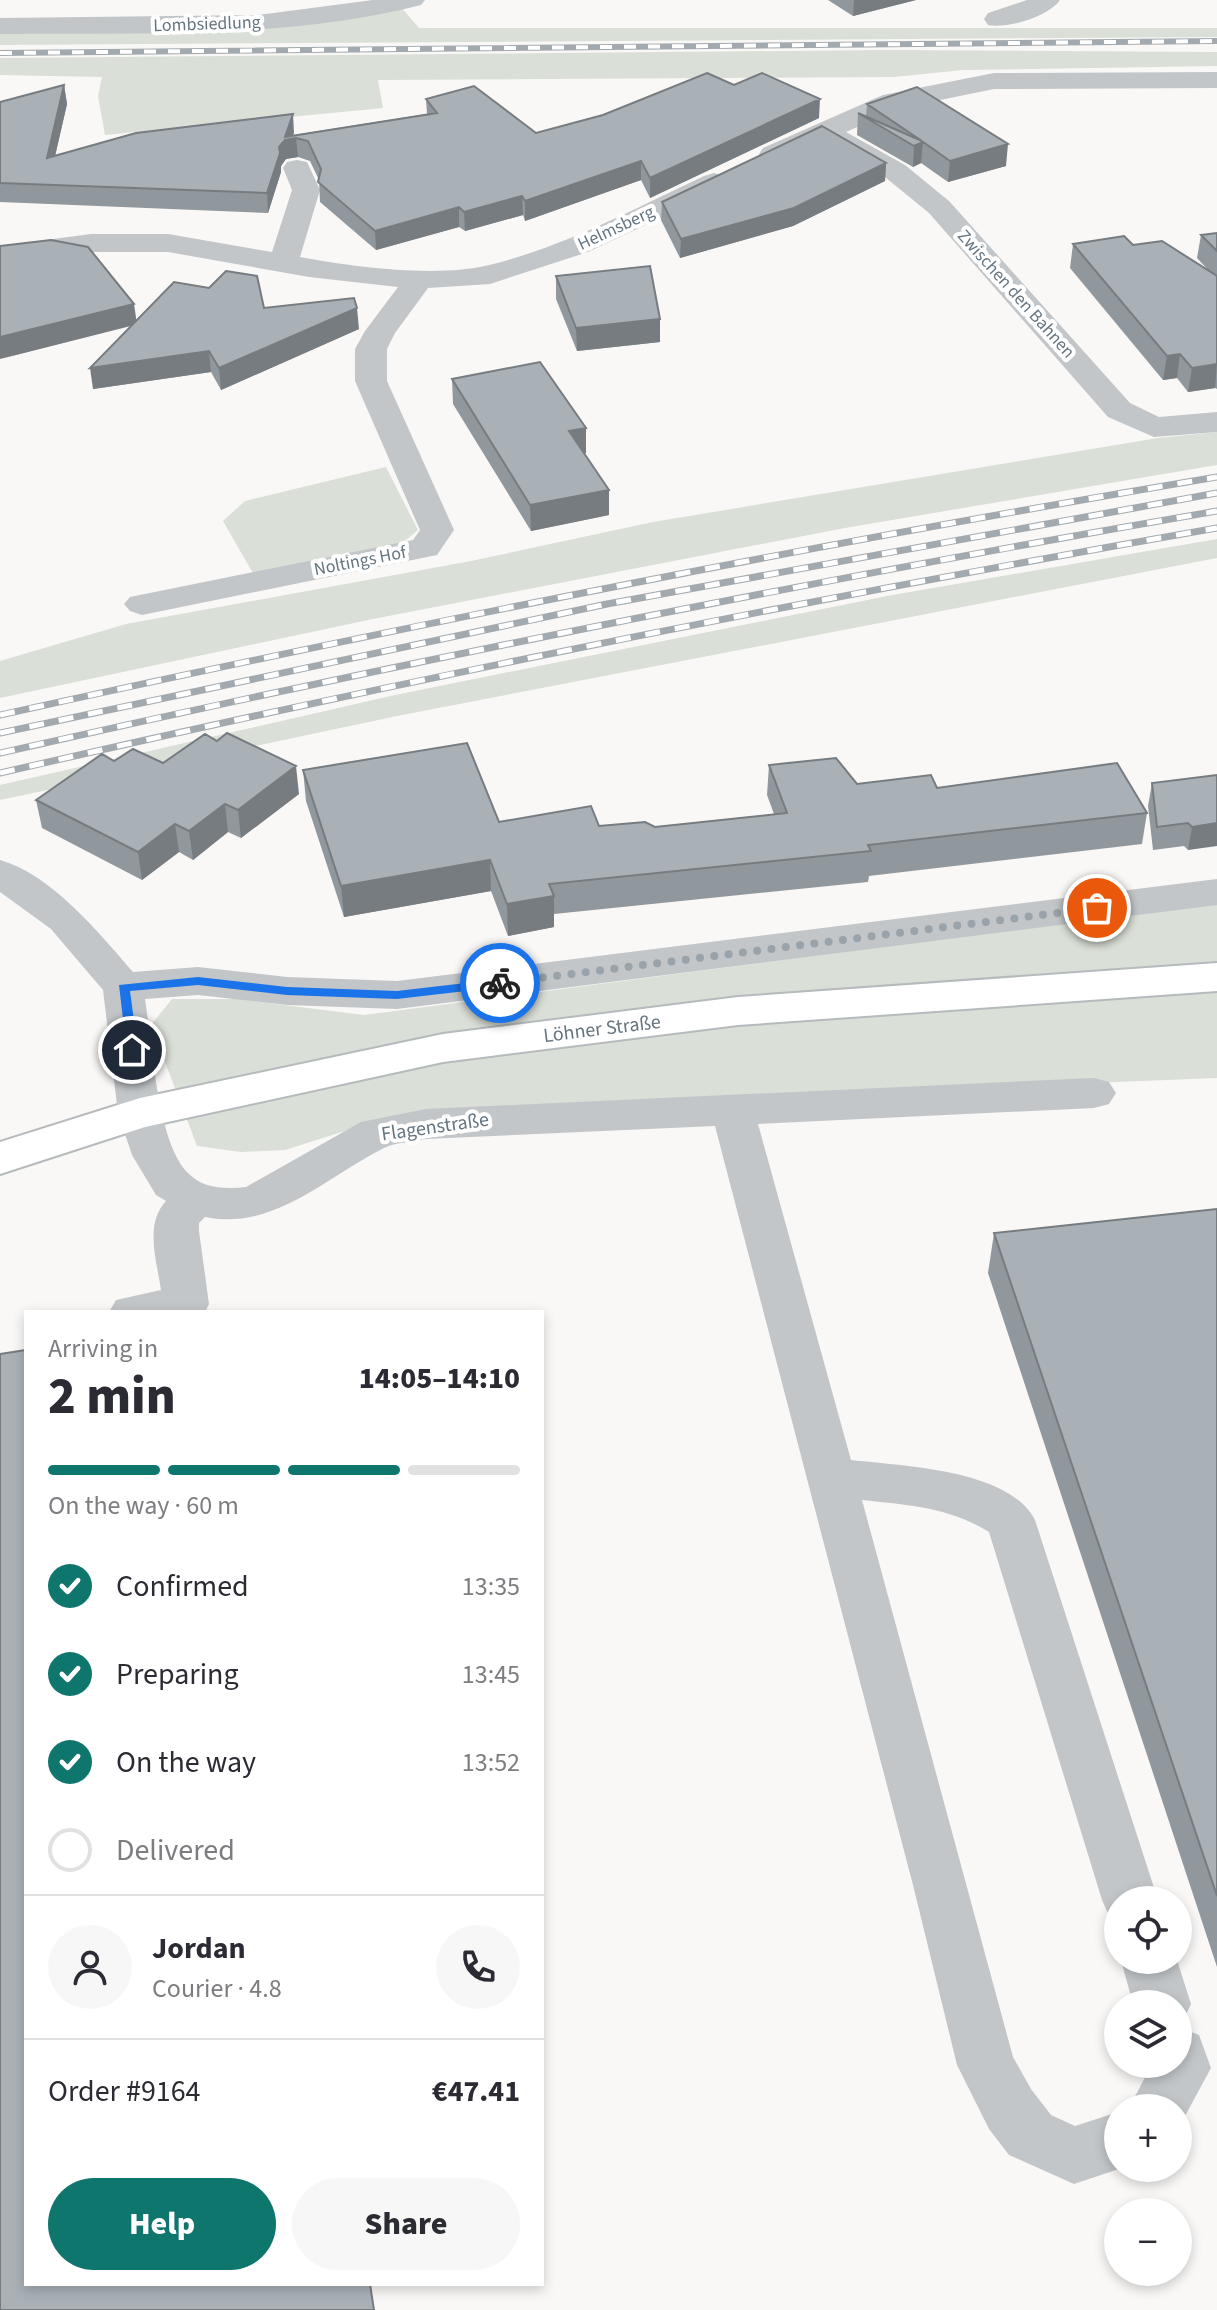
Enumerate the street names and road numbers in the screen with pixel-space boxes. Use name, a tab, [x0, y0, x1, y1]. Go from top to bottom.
street label: Lombsiedlung	[153, 10, 261, 38]
street label: Helmsberg	[574, 199, 658, 257]
street label: Zwischen den Bahnen	[951, 224, 1081, 364]
street label: Noltings Hof	[312, 540, 409, 582]
street label: Löhner Straße	[542, 1008, 662, 1050]
street label: Flagenstraße	[379, 1106, 491, 1148]

